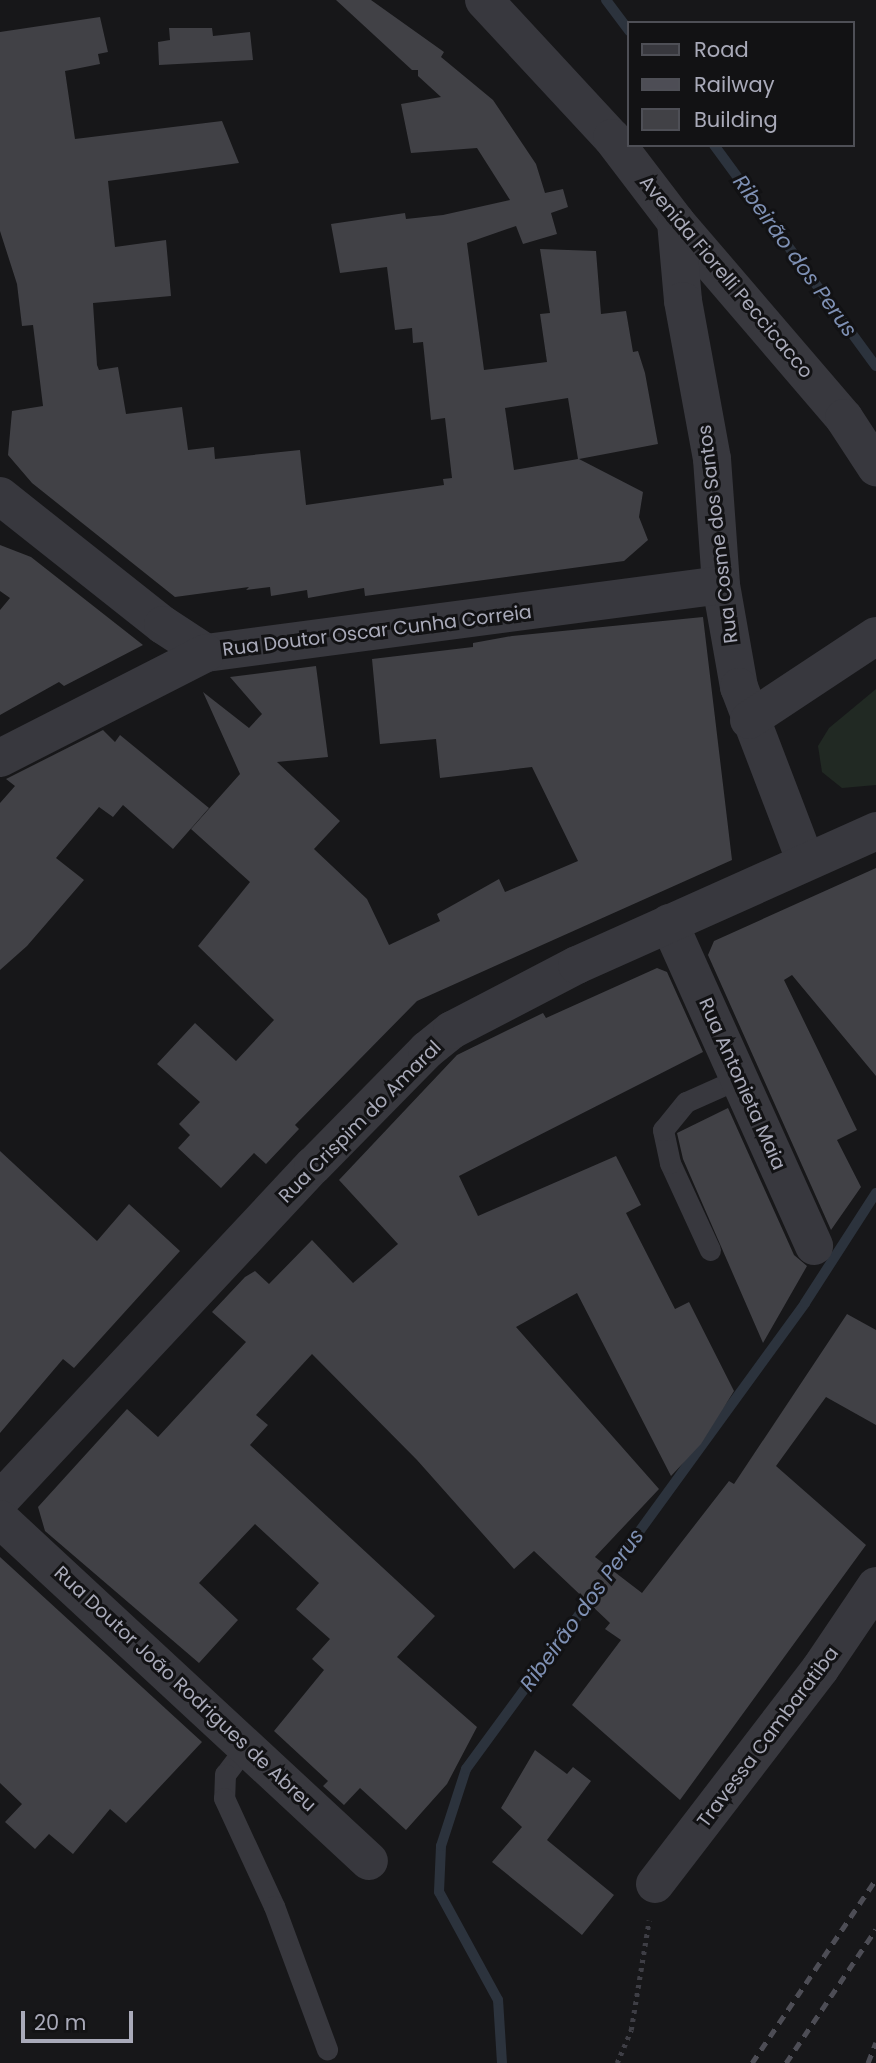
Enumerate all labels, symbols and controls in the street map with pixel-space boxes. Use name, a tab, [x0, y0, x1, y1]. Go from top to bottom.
legend	[628, 21, 855, 147]
text: Road	[694, 35, 749, 64]
text: Railway	[694, 70, 775, 99]
text: Building	[694, 105, 778, 134]
water label: Ribeirão dos Perus	[728, 170, 862, 342]
street label: Avenida Fiorelli Peccicacco	[635, 171, 817, 383]
street label: Rua Cosme dos Santos	[693, 423, 743, 645]
street label: Rua Doutor Oscar Cunha Correia	[221, 601, 533, 661]
street label: Rua Antonieta Maia	[694, 994, 790, 1174]
street label: Rua Crispim do Amaral	[274, 1036, 446, 1208]
water label: Ribeirão dos Perus	[515, 1524, 649, 1696]
street label: Rua Doutor João Rodrigues de Abreu	[49, 1562, 321, 1816]
street label: Travessa Cambaratiba	[693, 1642, 843, 1832]
scale bar	[24, 1996, 136, 2040]
text: 20 m	[34, 2008, 87, 2037]

